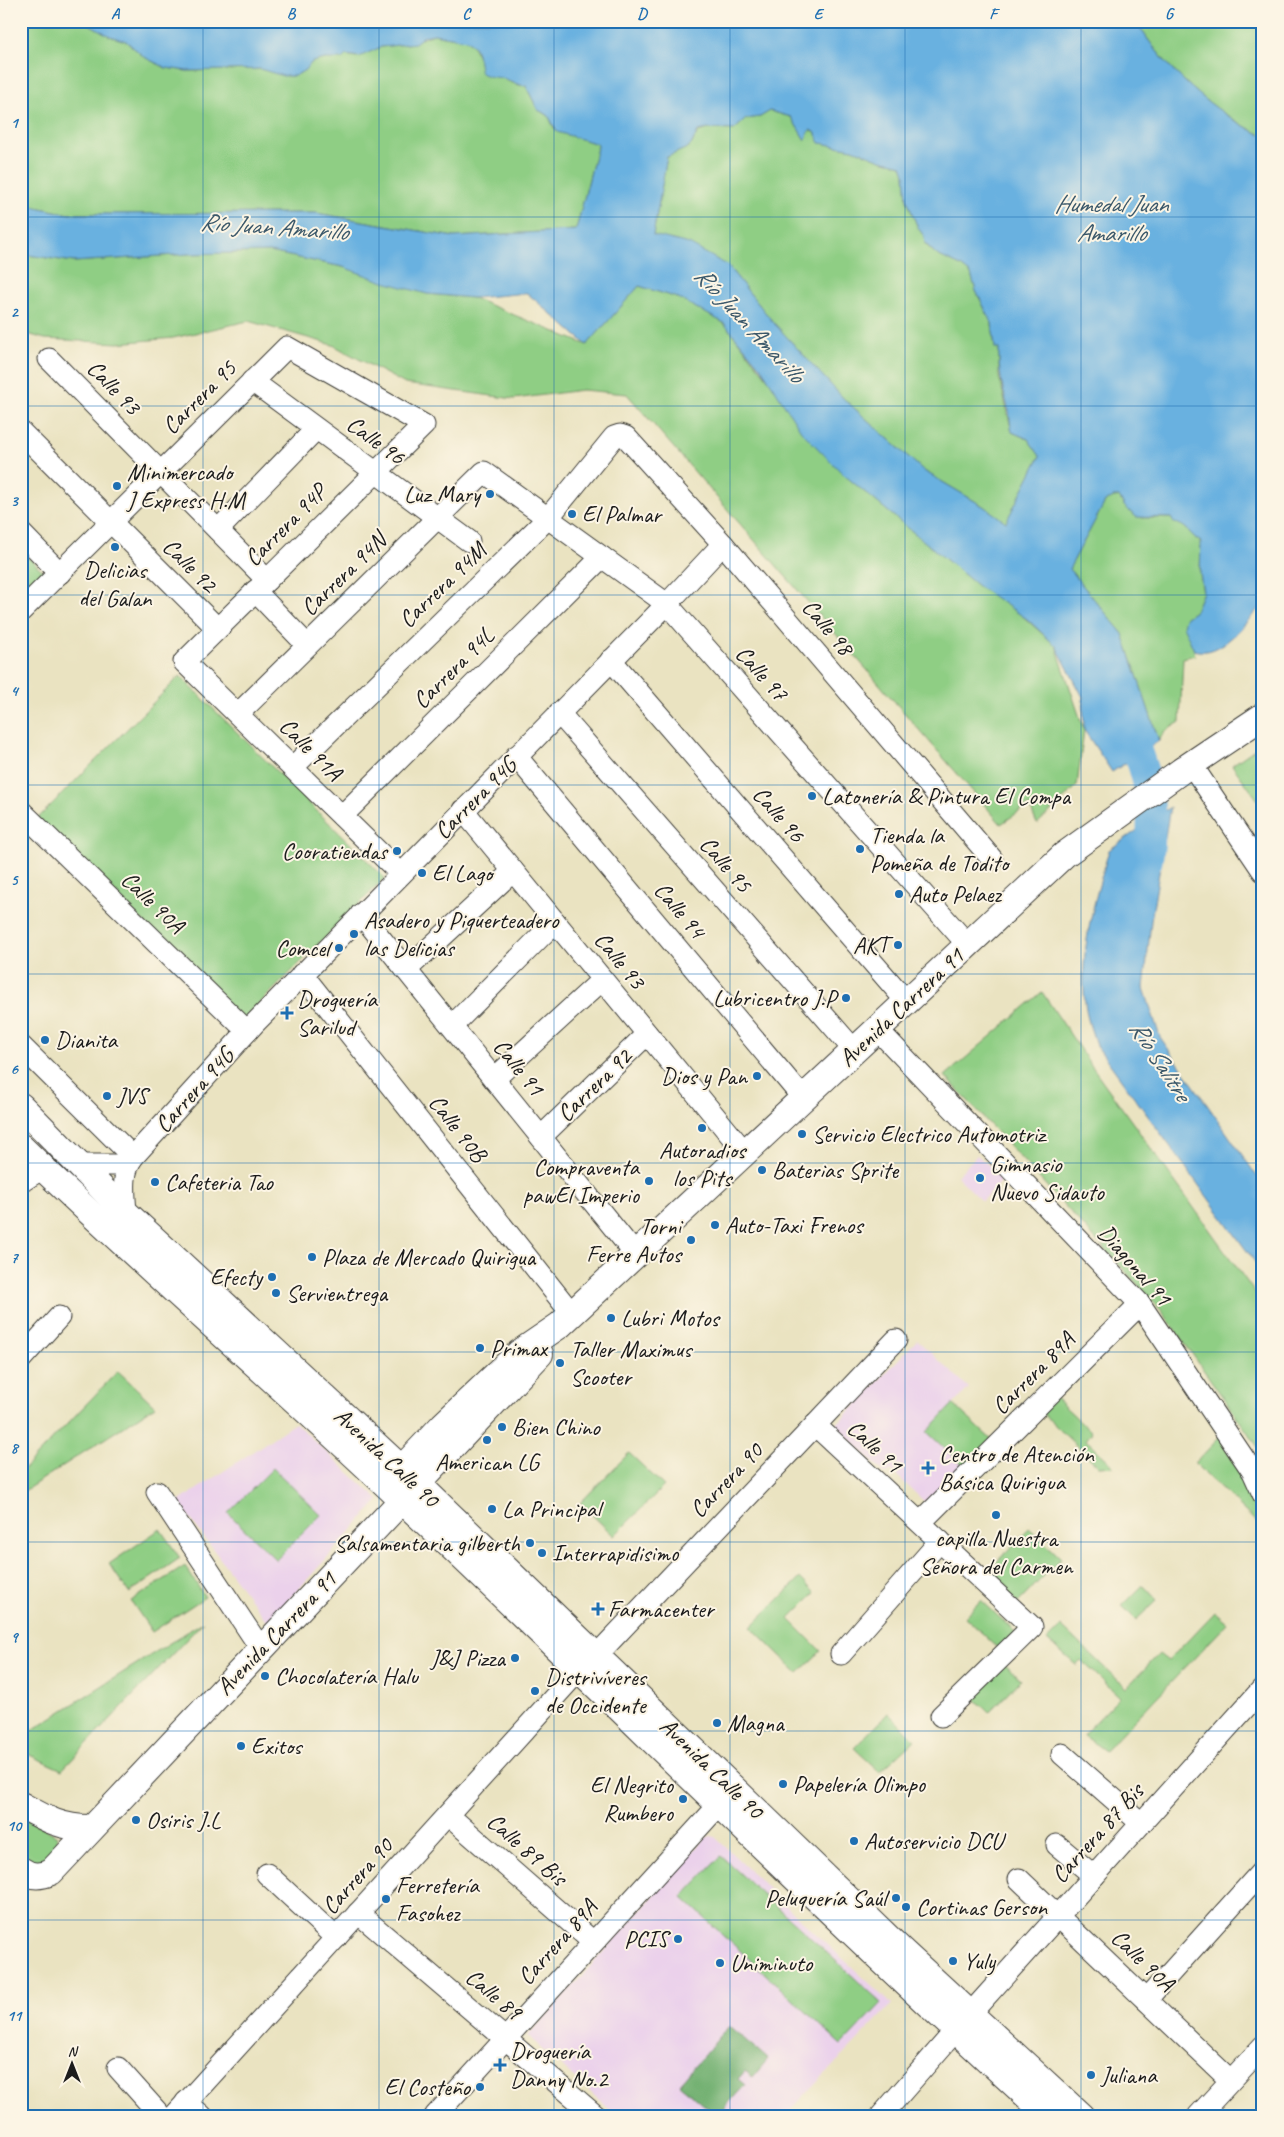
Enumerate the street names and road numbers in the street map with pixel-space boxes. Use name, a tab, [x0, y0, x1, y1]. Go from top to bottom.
street label: Calle 93	[81, 353, 149, 422]
street label: Carrera 95	[156, 353, 243, 440]
street label: Calle 96	[341, 409, 412, 472]
street label: Carrera 94P	[238, 475, 335, 572]
street label: Carrera 94N	[294, 523, 395, 622]
street label: Calle 92	[156, 531, 225, 600]
street label: Carrera 94M	[392, 534, 494, 634]
street label: Calle 98	[796, 592, 862, 663]
street label: Carrera 94L	[406, 620, 501, 715]
street label: Calle 97	[729, 639, 796, 708]
street label: Calle 91A	[273, 711, 350, 788]
street label: Carrera 94G	[427, 749, 524, 846]
street label: Calle 96	[746, 780, 812, 849]
street label: Calle 95	[693, 830, 759, 899]
street label: Calle 90A	[115, 864, 192, 940]
street label: Calle 94	[648, 875, 714, 946]
street label: Calle 93	[588, 925, 654, 996]
street label: Avenida Carrera 91	[832, 940, 971, 1073]
street label: Calle 91	[487, 1032, 552, 1103]
street label: Carrera 94G	[148, 1039, 242, 1139]
street label: Carrera 92	[550, 1040, 639, 1128]
street label: Calle 90B	[422, 1088, 495, 1169]
street label: Diagonal 91	[1092, 1218, 1179, 1313]
street label: Carrera 89A	[985, 1325, 1081, 1421]
street label: Avenida Calle 90	[328, 1401, 448, 1515]
street label: Calle 91	[841, 1413, 910, 1480]
street label: Carrera 90	[683, 1435, 771, 1524]
street label: Avenida Carrera 91	[209, 1564, 343, 1701]
street label: Avenida Calle 90	[654, 1711, 772, 1827]
street label: Carrera 87 Bis	[1044, 1775, 1152, 1889]
street label: Calle 89 Bis	[481, 1806, 575, 1894]
street label: Carrera 90	[315, 1830, 401, 1921]
street label: Carrera 89A	[511, 1892, 604, 1991]
street label: Calle 90A	[1105, 1922, 1182, 1998]
street label: Calle 89	[459, 1962, 530, 2028]

